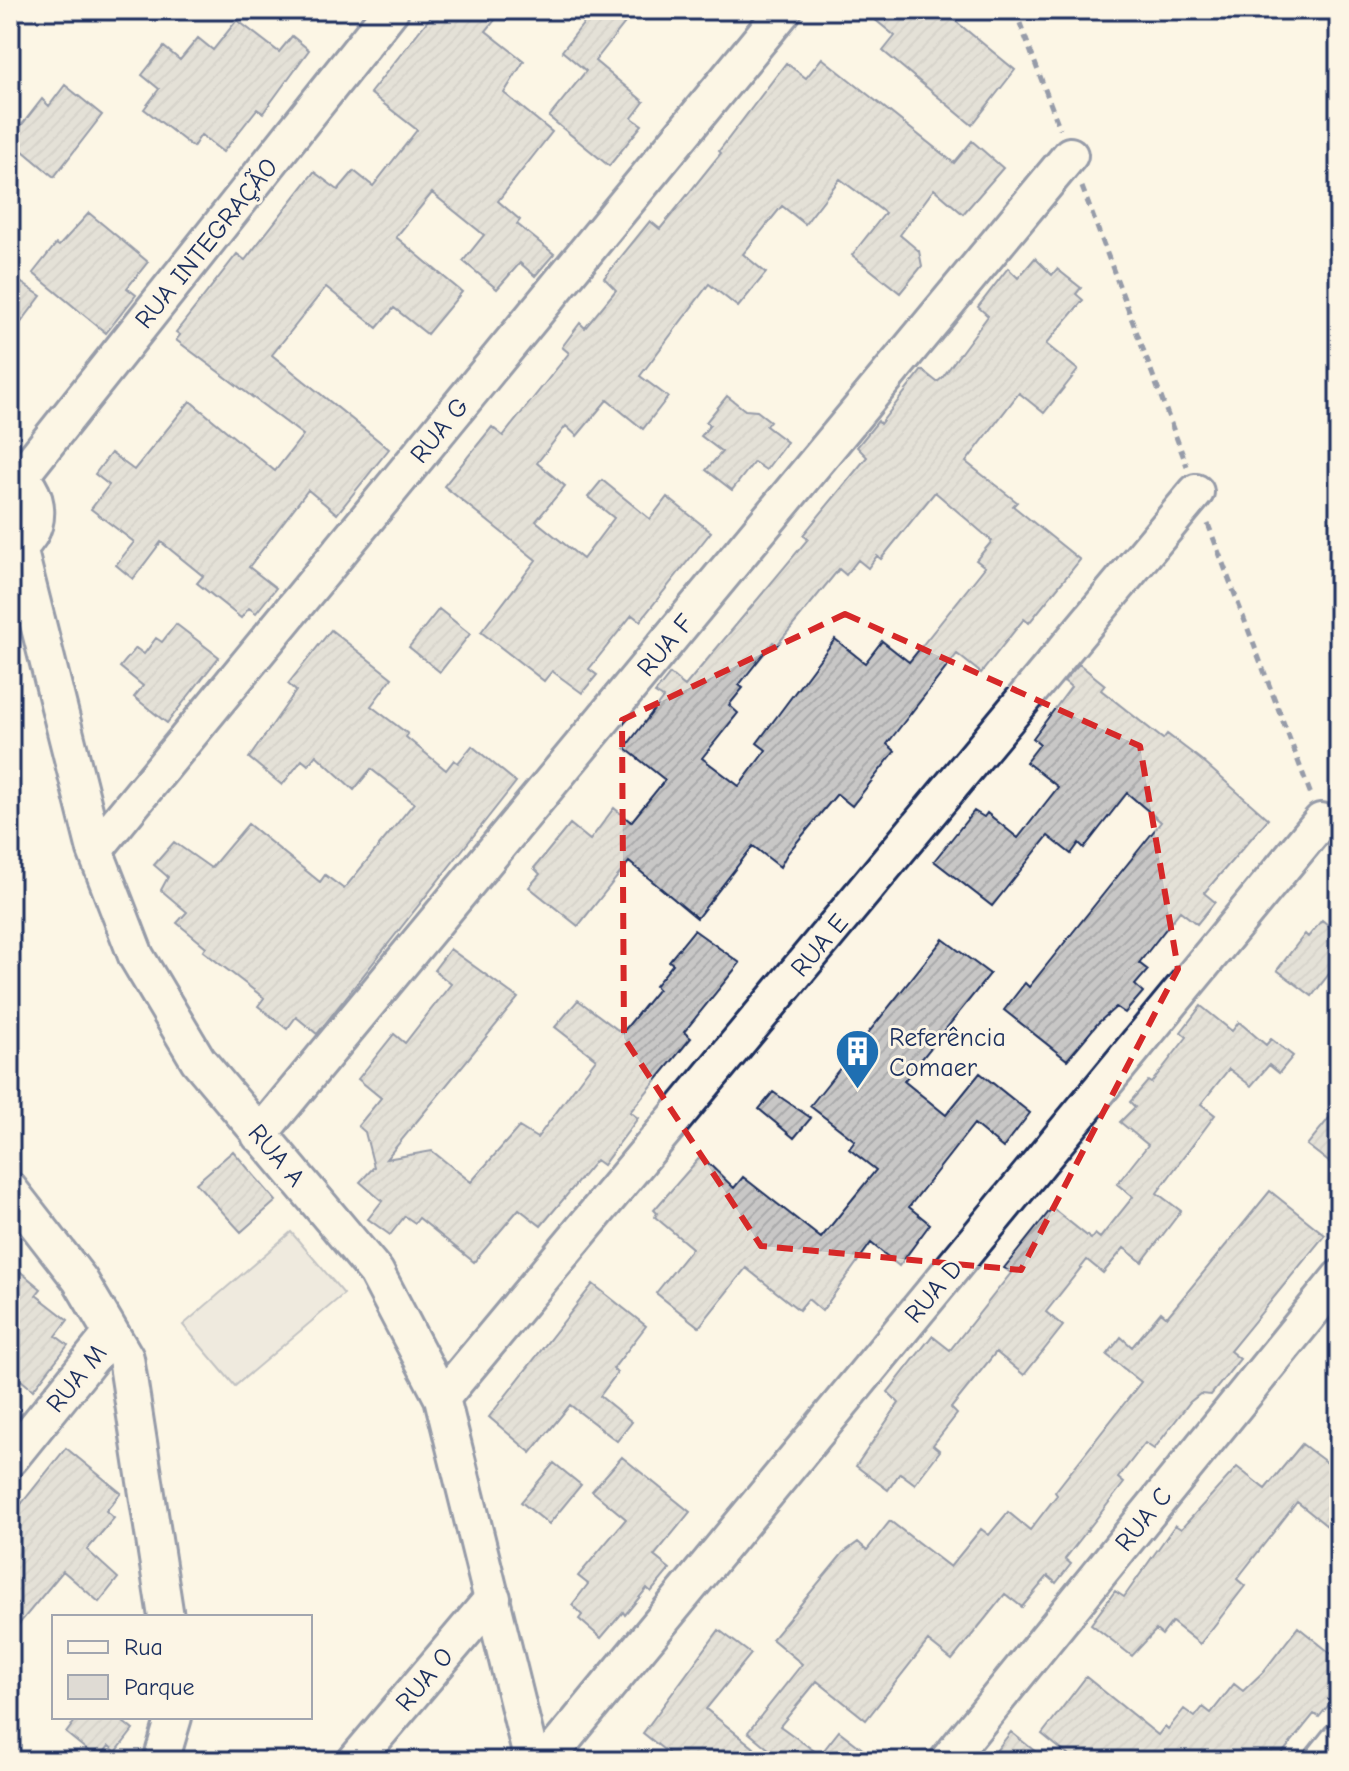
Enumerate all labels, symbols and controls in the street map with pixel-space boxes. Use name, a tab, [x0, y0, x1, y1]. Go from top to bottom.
street label: RUA INTEGRAÇÃO	[128, 152, 285, 335]
street label: RUA G	[404, 392, 475, 469]
street label: RUA F	[631, 608, 700, 683]
street label: RUA E	[785, 908, 855, 983]
place label: Referência Comaer	[889, 1023, 1006, 1083]
building icon: Referência Comaer	[834, 1028, 882, 1091]
street label: RUA A	[242, 1118, 311, 1193]
street label: RUA D	[899, 1254, 969, 1329]
street label: RUA M	[40, 1339, 113, 1419]
street label: RUA C	[1109, 1482, 1178, 1557]
legend	[52, 1615, 312, 1719]
text: Rua	[124, 1633, 163, 1661]
street label: RUA O	[390, 1642, 460, 1717]
text: Parque	[124, 1673, 195, 1701]

